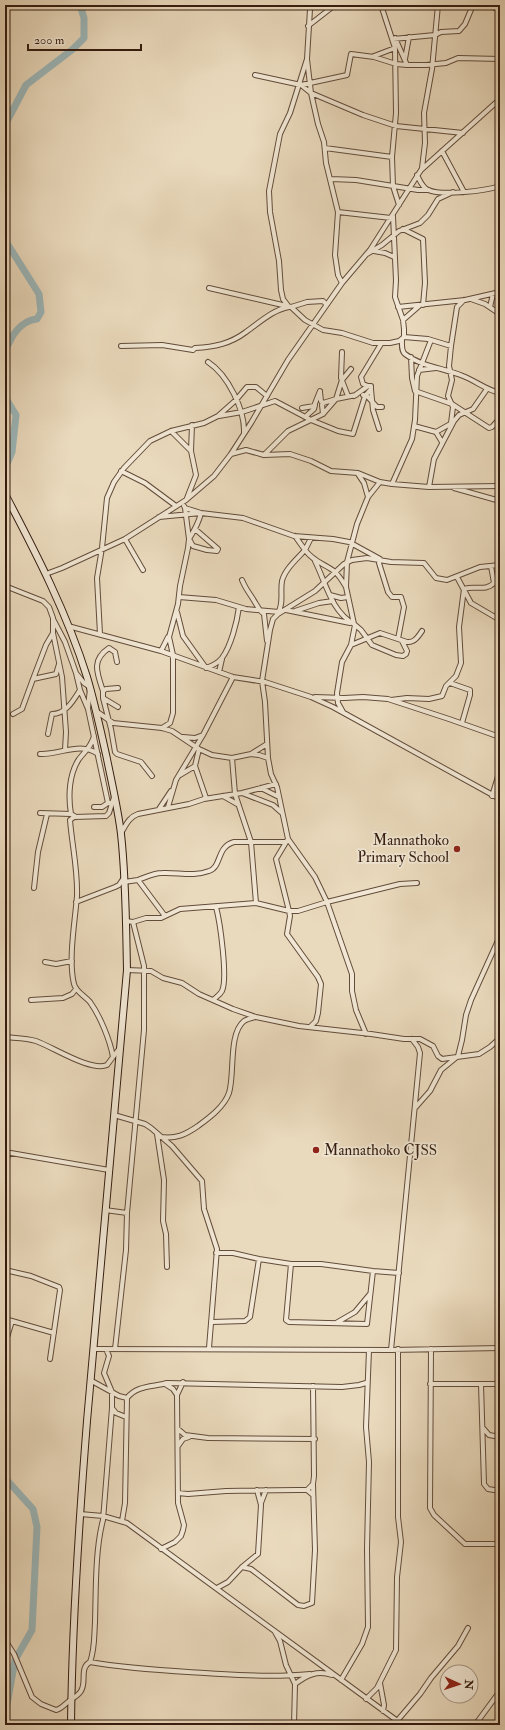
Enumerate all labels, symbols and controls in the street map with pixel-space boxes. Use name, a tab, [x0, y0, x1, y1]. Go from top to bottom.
scale bar	[28, 26, 141, 52]
text: 200 m	[34, 33, 65, 48]
place label: Mannathoko Primary School	[357, 831, 449, 867]
marker: Mannathoko Primary School	[452, 844, 462, 854]
place label: Mannathoko CJSS	[324, 1141, 437, 1161]
marker: Mannathoko CJSS	[311, 1145, 321, 1155]
north arrow	[439, 1664, 479, 1704]
text: N	[462, 1678, 475, 1691]

